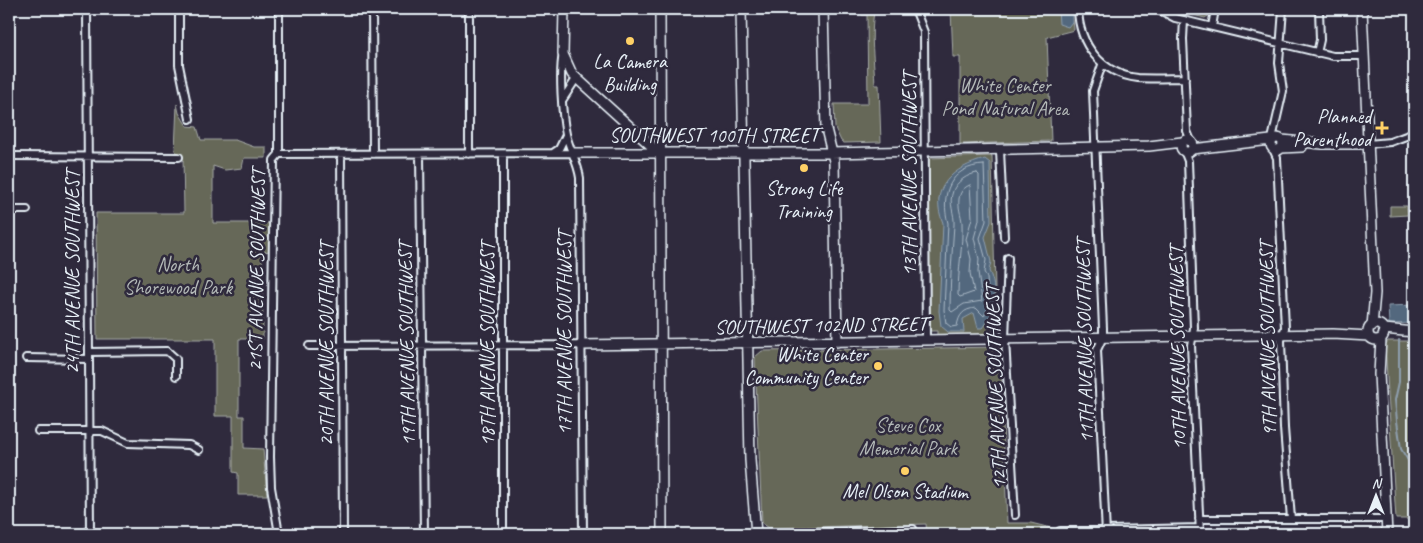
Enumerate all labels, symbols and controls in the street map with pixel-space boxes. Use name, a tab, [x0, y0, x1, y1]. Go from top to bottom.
marker: La Camera Building	[624, 35, 636, 47]
place label: La Camera Building	[593, 49, 668, 97]
street label: 13TH AVENUE SOUTHWEST	[897, 68, 922, 276]
park label: White Center Pond Natural Area	[942, 73, 1070, 121]
place label: Planned Parenthood	[1293, 104, 1374, 152]
marker: Planned Parenthood	[1375, 121, 1389, 135]
street label: SOUTHWEST 100TH STREET	[609, 123, 824, 148]
marker: Strong Life Training	[798, 162, 810, 174]
street label: 21ST AVENUE SOUTHWEST	[242, 165, 271, 371]
street label: 24TH AVENUE SOUTHWEST	[60, 166, 85, 374]
place label: Strong Life Training	[766, 176, 844, 224]
street label: 17TH AVENUE SOUTHWEST	[552, 227, 577, 435]
street label: 11TH AVENUE SOUTHWEST	[1070, 235, 1099, 443]
street label: 20TH AVENUE SOUTHWEST	[314, 238, 339, 446]
street label: 19TH AVENUE SOUTHWEST	[392, 238, 421, 446]
street label: 18TH AVENUE SOUTHWEST	[475, 238, 500, 446]
street label: 9TH AVENUE SOUTHWEST	[1253, 238, 1282, 437]
street label: 10TH AVENUE SOUTHWEST	[1163, 242, 1192, 450]
park label: North Shorewood Park	[124, 252, 234, 300]
street label: 12TH AVENUE SOUTHWEST	[979, 281, 1012, 489]
street label: SOUTHWEST 102ND STREET	[714, 311, 932, 340]
place label: White Center Community Center	[744, 342, 870, 390]
marker: White Center Community Center	[872, 360, 884, 372]
park label: Steve Cox Memorial Park	[859, 413, 959, 461]
marker: Mel Olson Stadium	[899, 465, 911, 477]
north arrow	[1350, 470, 1400, 520]
text: N	[1372, 475, 1383, 492]
place label: Mel Olson Stadium	[842, 479, 969, 504]

